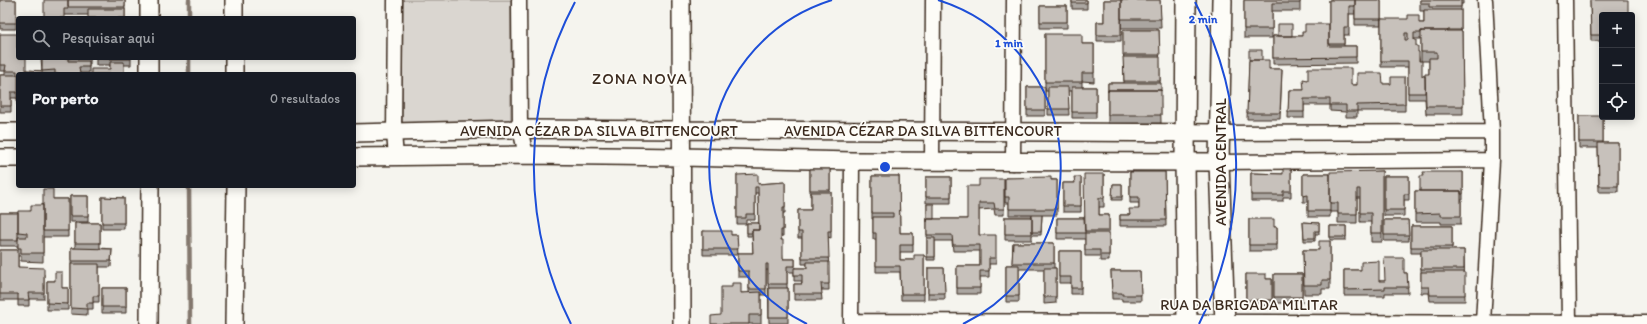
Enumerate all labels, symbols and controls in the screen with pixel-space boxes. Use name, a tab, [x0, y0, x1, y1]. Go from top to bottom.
text: 2 min	[1189, 12, 1218, 26]
map controls	[1599, 12, 1635, 120]
button: +	[1599, 12, 1635, 48]
search box	[16, 16, 356, 60]
icon: search	[30, 27, 52, 49]
text: Pesquisar aqui	[62, 29, 155, 47]
text: 1 min	[995, 36, 1024, 50]
button: −	[1599, 48, 1635, 84]
district label: ZONA NOVA	[592, 69, 688, 88]
button: locate	[1599, 84, 1635, 120]
text: Por perto	[32, 88, 99, 108]
text: 0 resultados	[270, 91, 340, 106]
street label: AVENIDA CENTRAL	[1212, 98, 1230, 226]
street label: AVENIDA CÉZAR DA SILVA BITTENCOURT	[460, 122, 739, 140]
street label: AVENIDA CÉZAR DA SILVA BITTENCOURT	[784, 122, 1063, 140]
centre of rings	[878, 160, 892, 174]
street label: RUA DA BRIGADA MILITAR	[1160, 296, 1338, 314]

